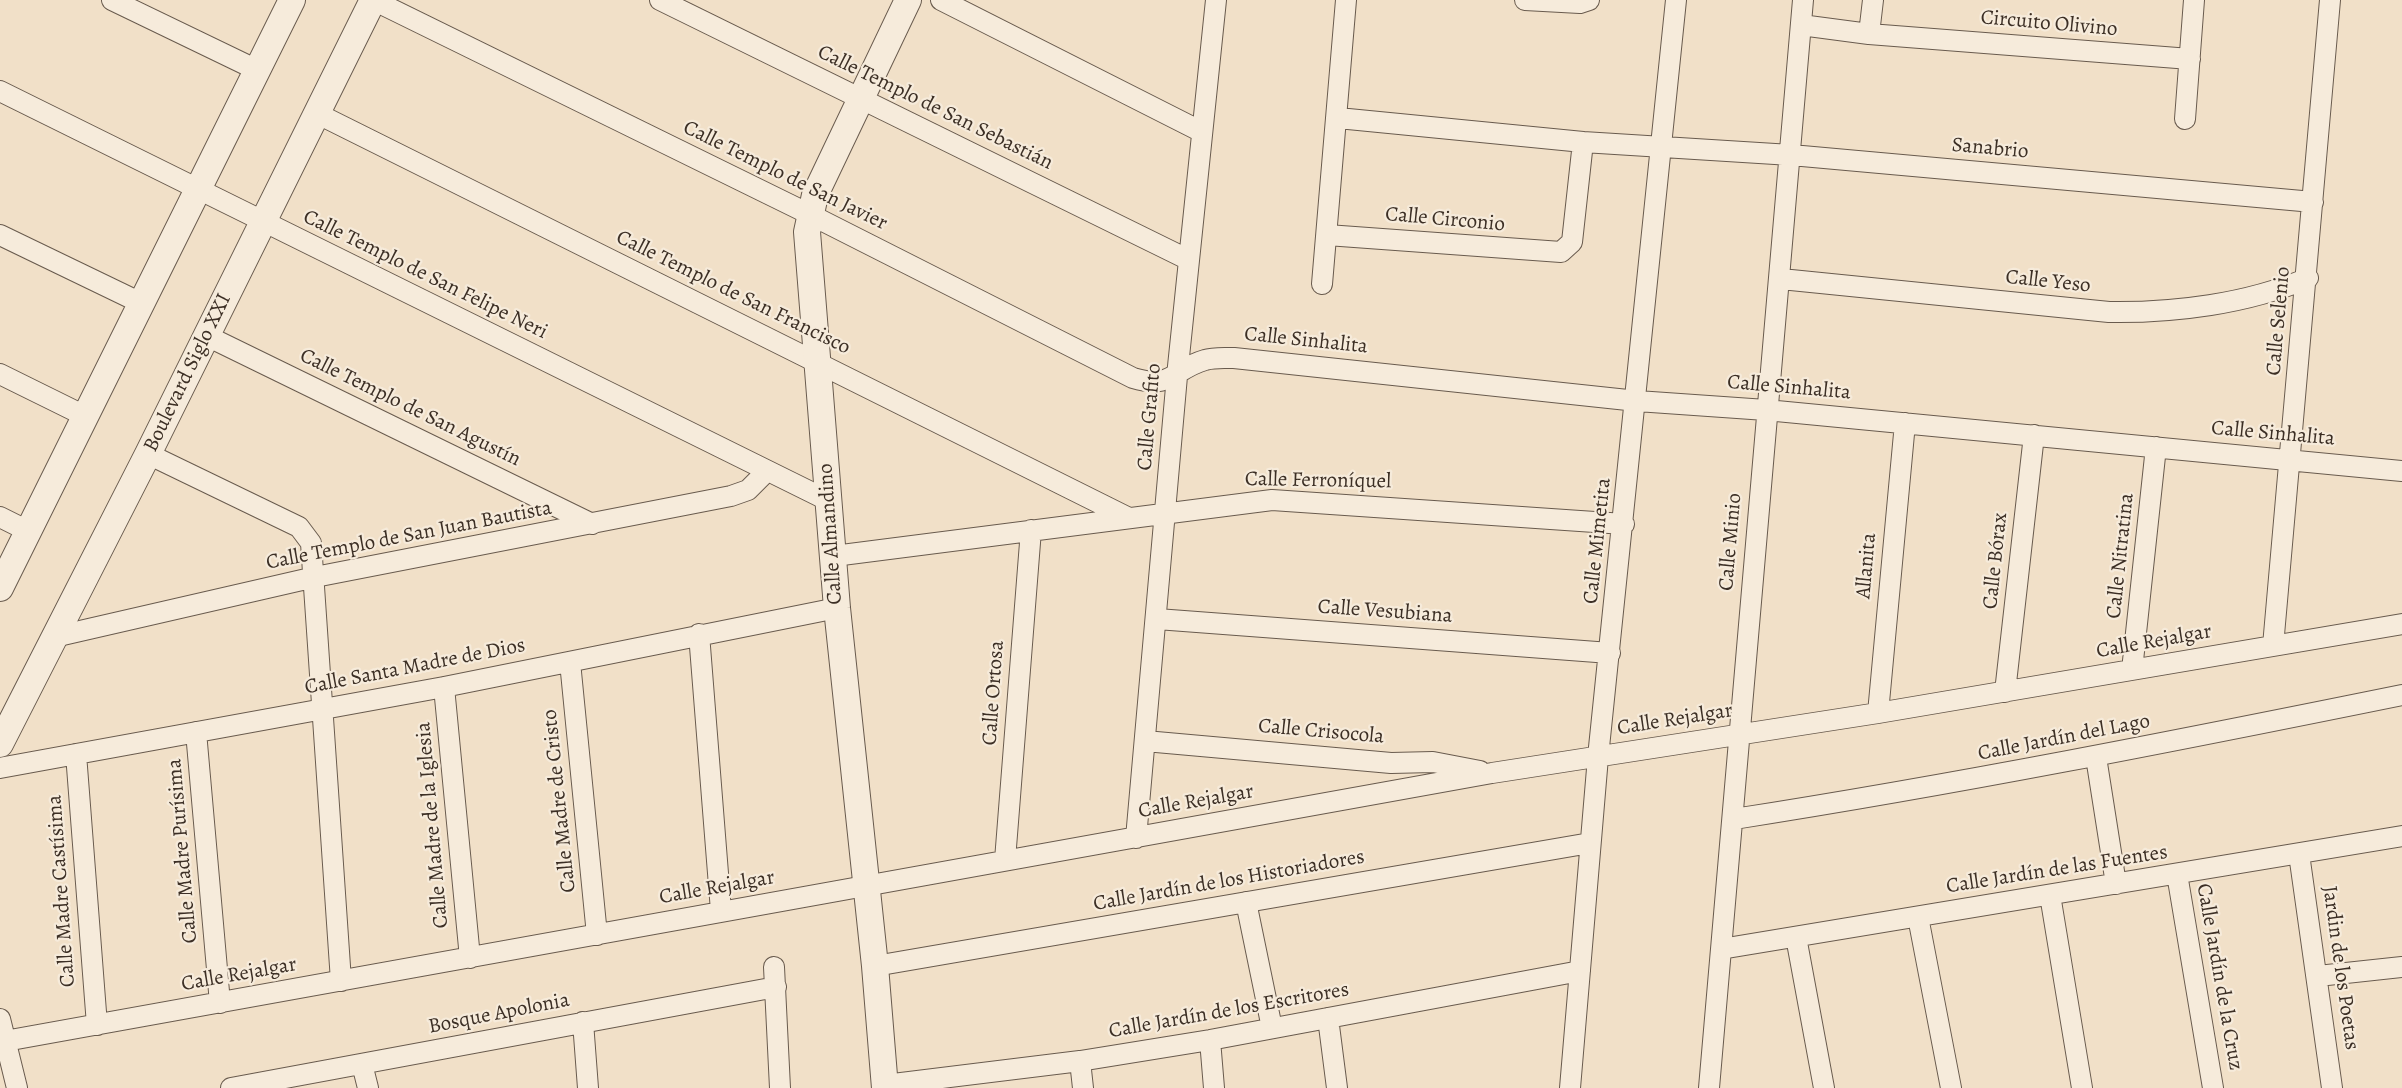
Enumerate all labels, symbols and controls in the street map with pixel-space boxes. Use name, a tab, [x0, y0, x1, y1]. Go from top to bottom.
street label: Circuito Olivino	[1980, 5, 2118, 43]
street label: Calle Templo de San Sebastián	[813, 40, 1057, 176]
street label: Calle Templo de San Javier	[679, 116, 891, 236]
street label: Sanabrio	[1951, 133, 2029, 165]
street label: Calle Circonio	[1384, 202, 1506, 238]
street label: Calle Templo de San Felipe Neri	[299, 205, 551, 345]
street label: Calle Templo de San Francisco	[612, 225, 854, 361]
street label: Calle Yeso	[2004, 265, 2092, 299]
street label: Calle Selenio	[2262, 265, 2296, 377]
street label: Boulevard Siglo XXI	[139, 290, 237, 456]
street label: Calle Sinhalita	[1243, 322, 1369, 360]
street label: Calle Templo de San Agustín	[295, 343, 525, 473]
street label: Calle Grafito	[1133, 362, 1167, 472]
street label: Calle Sinhalita	[1726, 370, 1852, 406]
street label: Calle Sinhalita	[2210, 416, 2336, 452]
street label: Calle Almandino	[813, 462, 849, 606]
street label: Calle Ferroníquel	[1245, 467, 1391, 495]
street label: Calle Mimetita	[1579, 477, 1617, 605]
street label: Calle Minio	[1714, 492, 1748, 592]
street label: Calle Nitratina	[2102, 492, 2140, 620]
street label: Calle Templo de San Juan Bautista	[264, 496, 554, 576]
street label: Calle Bórax	[1978, 511, 2014, 611]
street label: Allanita	[1852, 532, 1882, 600]
street label: Calle Vesubiana	[1317, 595, 1453, 629]
street label: Calle Rejalgar	[2094, 619, 2214, 665]
street label: Calle Santa Madre de Dios	[303, 633, 527, 701]
street label: Calle Ortosa	[978, 640, 1010, 746]
street label: Calle Rejalgar	[1615, 698, 1735, 742]
street label: Calle Madre de Cristo	[538, 708, 582, 894]
street label: Calle Jardín del Lago	[1976, 709, 2152, 767]
street label: Calle Crisocola	[1257, 714, 1385, 750]
street label: Calle Madre de la Iglesia	[411, 721, 455, 929]
street label: Calle Madre Purísima	[162, 758, 204, 944]
street label: Calle Rejalgar	[1136, 779, 1256, 825]
street label: Calle Madre Castísima	[43, 794, 81, 988]
street label: Calle Jardín de las Fuentes	[1945, 840, 2169, 900]
street label: Calle Jardín de los Historiadores	[1091, 845, 1367, 917]
street label: Calle Rejalgar	[657, 865, 777, 911]
street label: Calle Jardín de la Cruz	[2190, 882, 2248, 1072]
street label: Jardin de los Poetas	[2316, 884, 2364, 1052]
street label: Calle Rejalgar	[179, 952, 299, 998]
street label: Calle Jardín de los Escritores	[1107, 977, 1351, 1045]
street label: Bosque Apolonia	[426, 988, 572, 1040]

